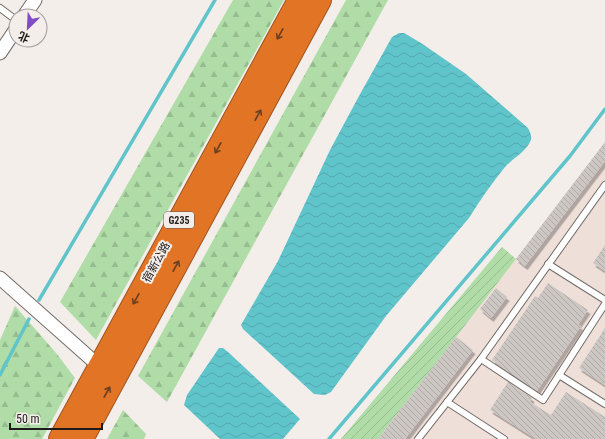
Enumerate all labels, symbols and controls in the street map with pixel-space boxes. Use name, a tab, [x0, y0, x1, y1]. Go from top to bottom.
north arrow	[8, 8, 48, 48]
one-way arrow	[276, 28, 284, 40]
text: 北	[16, 29, 32, 45]
one-way arrow	[255, 109, 262, 121]
one-way arrow	[214, 142, 221, 154]
road number: G235	[164, 212, 194, 228]
street label: 宿新公路	[140, 240, 173, 285]
one-way arrow	[172, 260, 180, 272]
one-way arrow	[131, 293, 139, 305]
one-way arrow	[104, 387, 111, 399]
scale bar	[10, 405, 102, 431]
text: 50 m	[16, 412, 40, 426]

